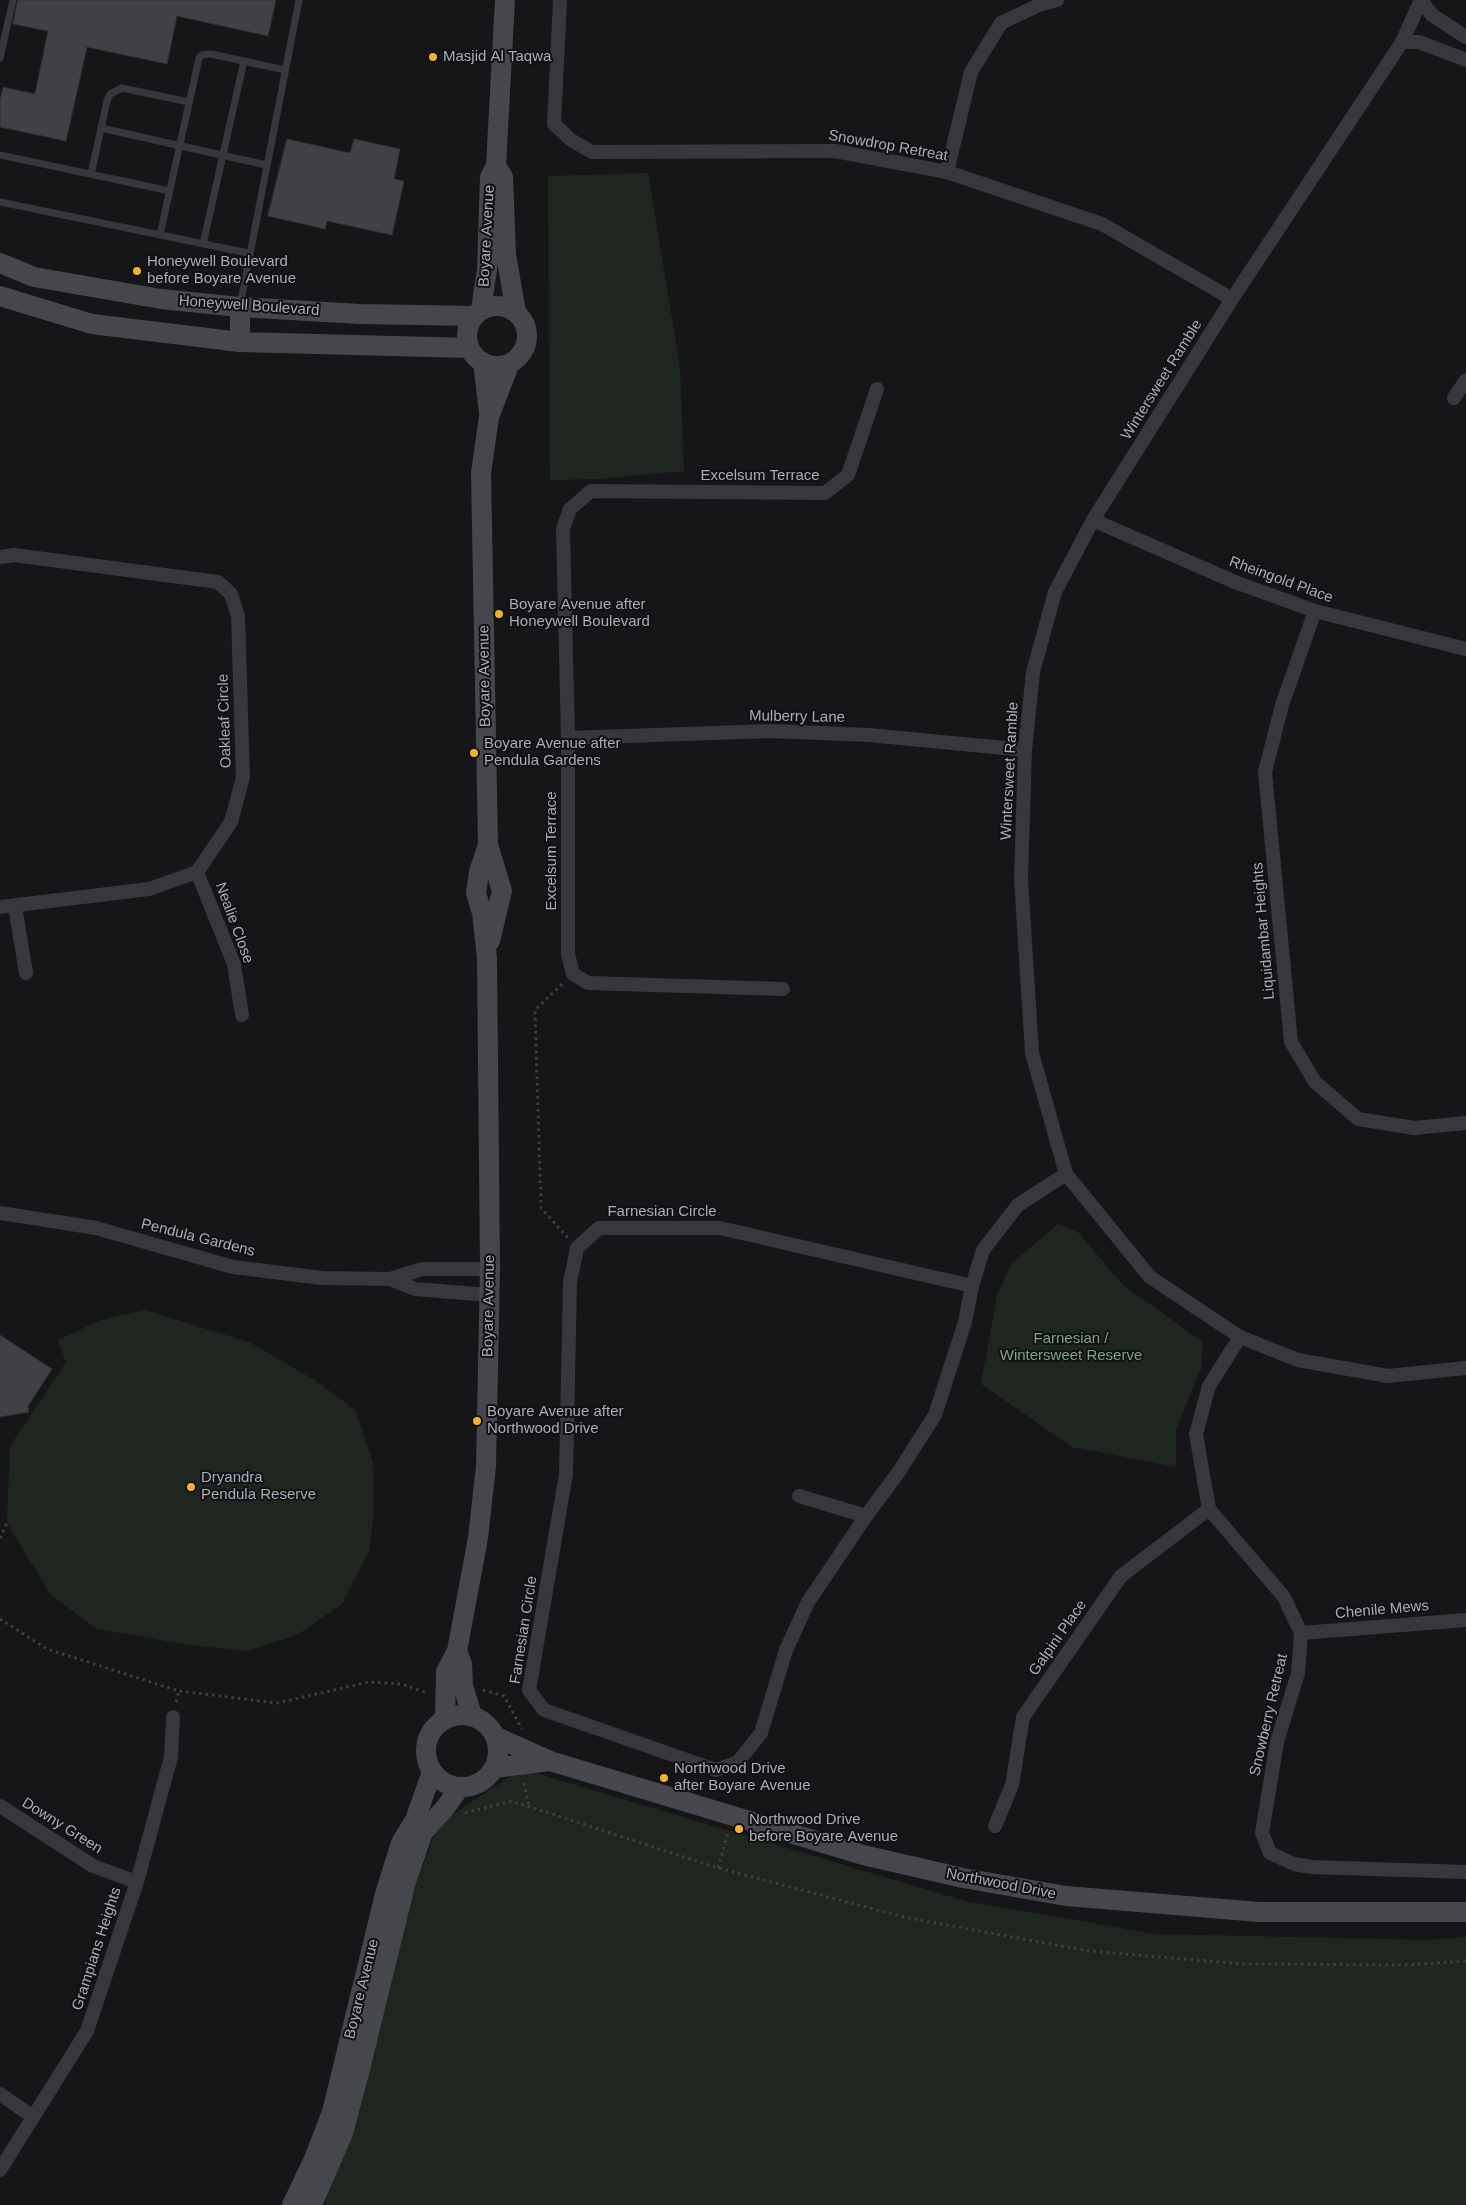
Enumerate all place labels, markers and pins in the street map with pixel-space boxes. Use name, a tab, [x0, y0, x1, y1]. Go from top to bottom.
place label: Masjid Al Taqwa	[443, 48, 551, 66]
marker: Masjid Al Taqwa	[427, 51, 439, 63]
place label: Honeywell Boulevard before Boyare Avenue	[147, 253, 296, 288]
marker: Honeywell Boulevard before Boyare Avenue	[131, 265, 143, 277]
place label: Boyare Avenue after Honeywell Boulevard	[509, 596, 650, 631]
marker: Boyare Avenue after Honeywell Boulevard	[493, 608, 505, 620]
place label: Boyare Avenue after Pendula Gardens	[484, 735, 620, 770]
marker: Boyare Avenue after Pendula Gardens	[468, 747, 480, 759]
place label: Boyare Avenue after Northwood Drive	[487, 1403, 623, 1438]
marker: Boyare Avenue after Northwood Drive	[471, 1415, 483, 1427]
place label: Dryandra Pendula Reserve	[201, 1469, 316, 1504]
marker: Dryandra Pendula Reserve	[185, 1481, 197, 1493]
place label: Northwood Drive after Boyare Avenue	[674, 1760, 810, 1795]
marker: Northwood Drive after Boyare Avenue	[658, 1772, 670, 1784]
place label: Northwood Drive before Boyare Avenue	[749, 1811, 898, 1846]
marker: Northwood Drive before Boyare Avenue	[733, 1823, 745, 1835]

